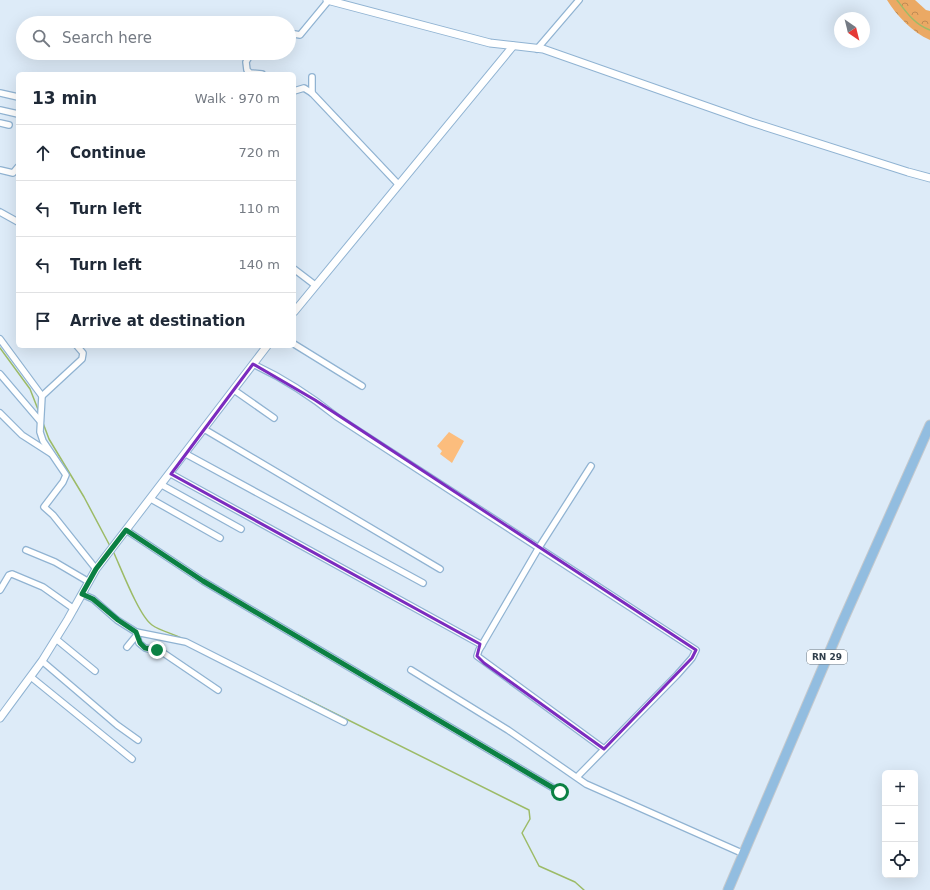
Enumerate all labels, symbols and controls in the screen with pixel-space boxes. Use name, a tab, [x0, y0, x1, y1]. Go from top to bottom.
north arrow	[834, 12, 870, 48]
search box	[16, 16, 296, 60]
icon: search	[30, 27, 52, 49]
text: Search here	[62, 29, 152, 47]
text: 13 min	[32, 88, 97, 108]
text: Walk · 970 m	[195, 91, 280, 106]
icon: ahead	[32, 142, 54, 164]
text: Continue	[70, 144, 146, 162]
text: 720 m	[238, 145, 280, 160]
icon: left	[32, 198, 54, 220]
text: Turn left	[70, 200, 142, 218]
text: 110 m	[238, 201, 280, 216]
icon: left	[32, 254, 54, 276]
text: Turn left	[70, 256, 142, 274]
text: 140 m	[238, 257, 280, 272]
icon: arrive	[32, 310, 54, 332]
text: Arrive at destination	[70, 312, 245, 330]
route end	[148, 641, 166, 659]
road number: RN 29	[807, 650, 847, 664]
map controls	[882, 770, 918, 878]
button: +	[882, 770, 918, 806]
route start	[551, 783, 569, 801]
button: −	[882, 806, 918, 842]
button: locate	[882, 842, 918, 878]

